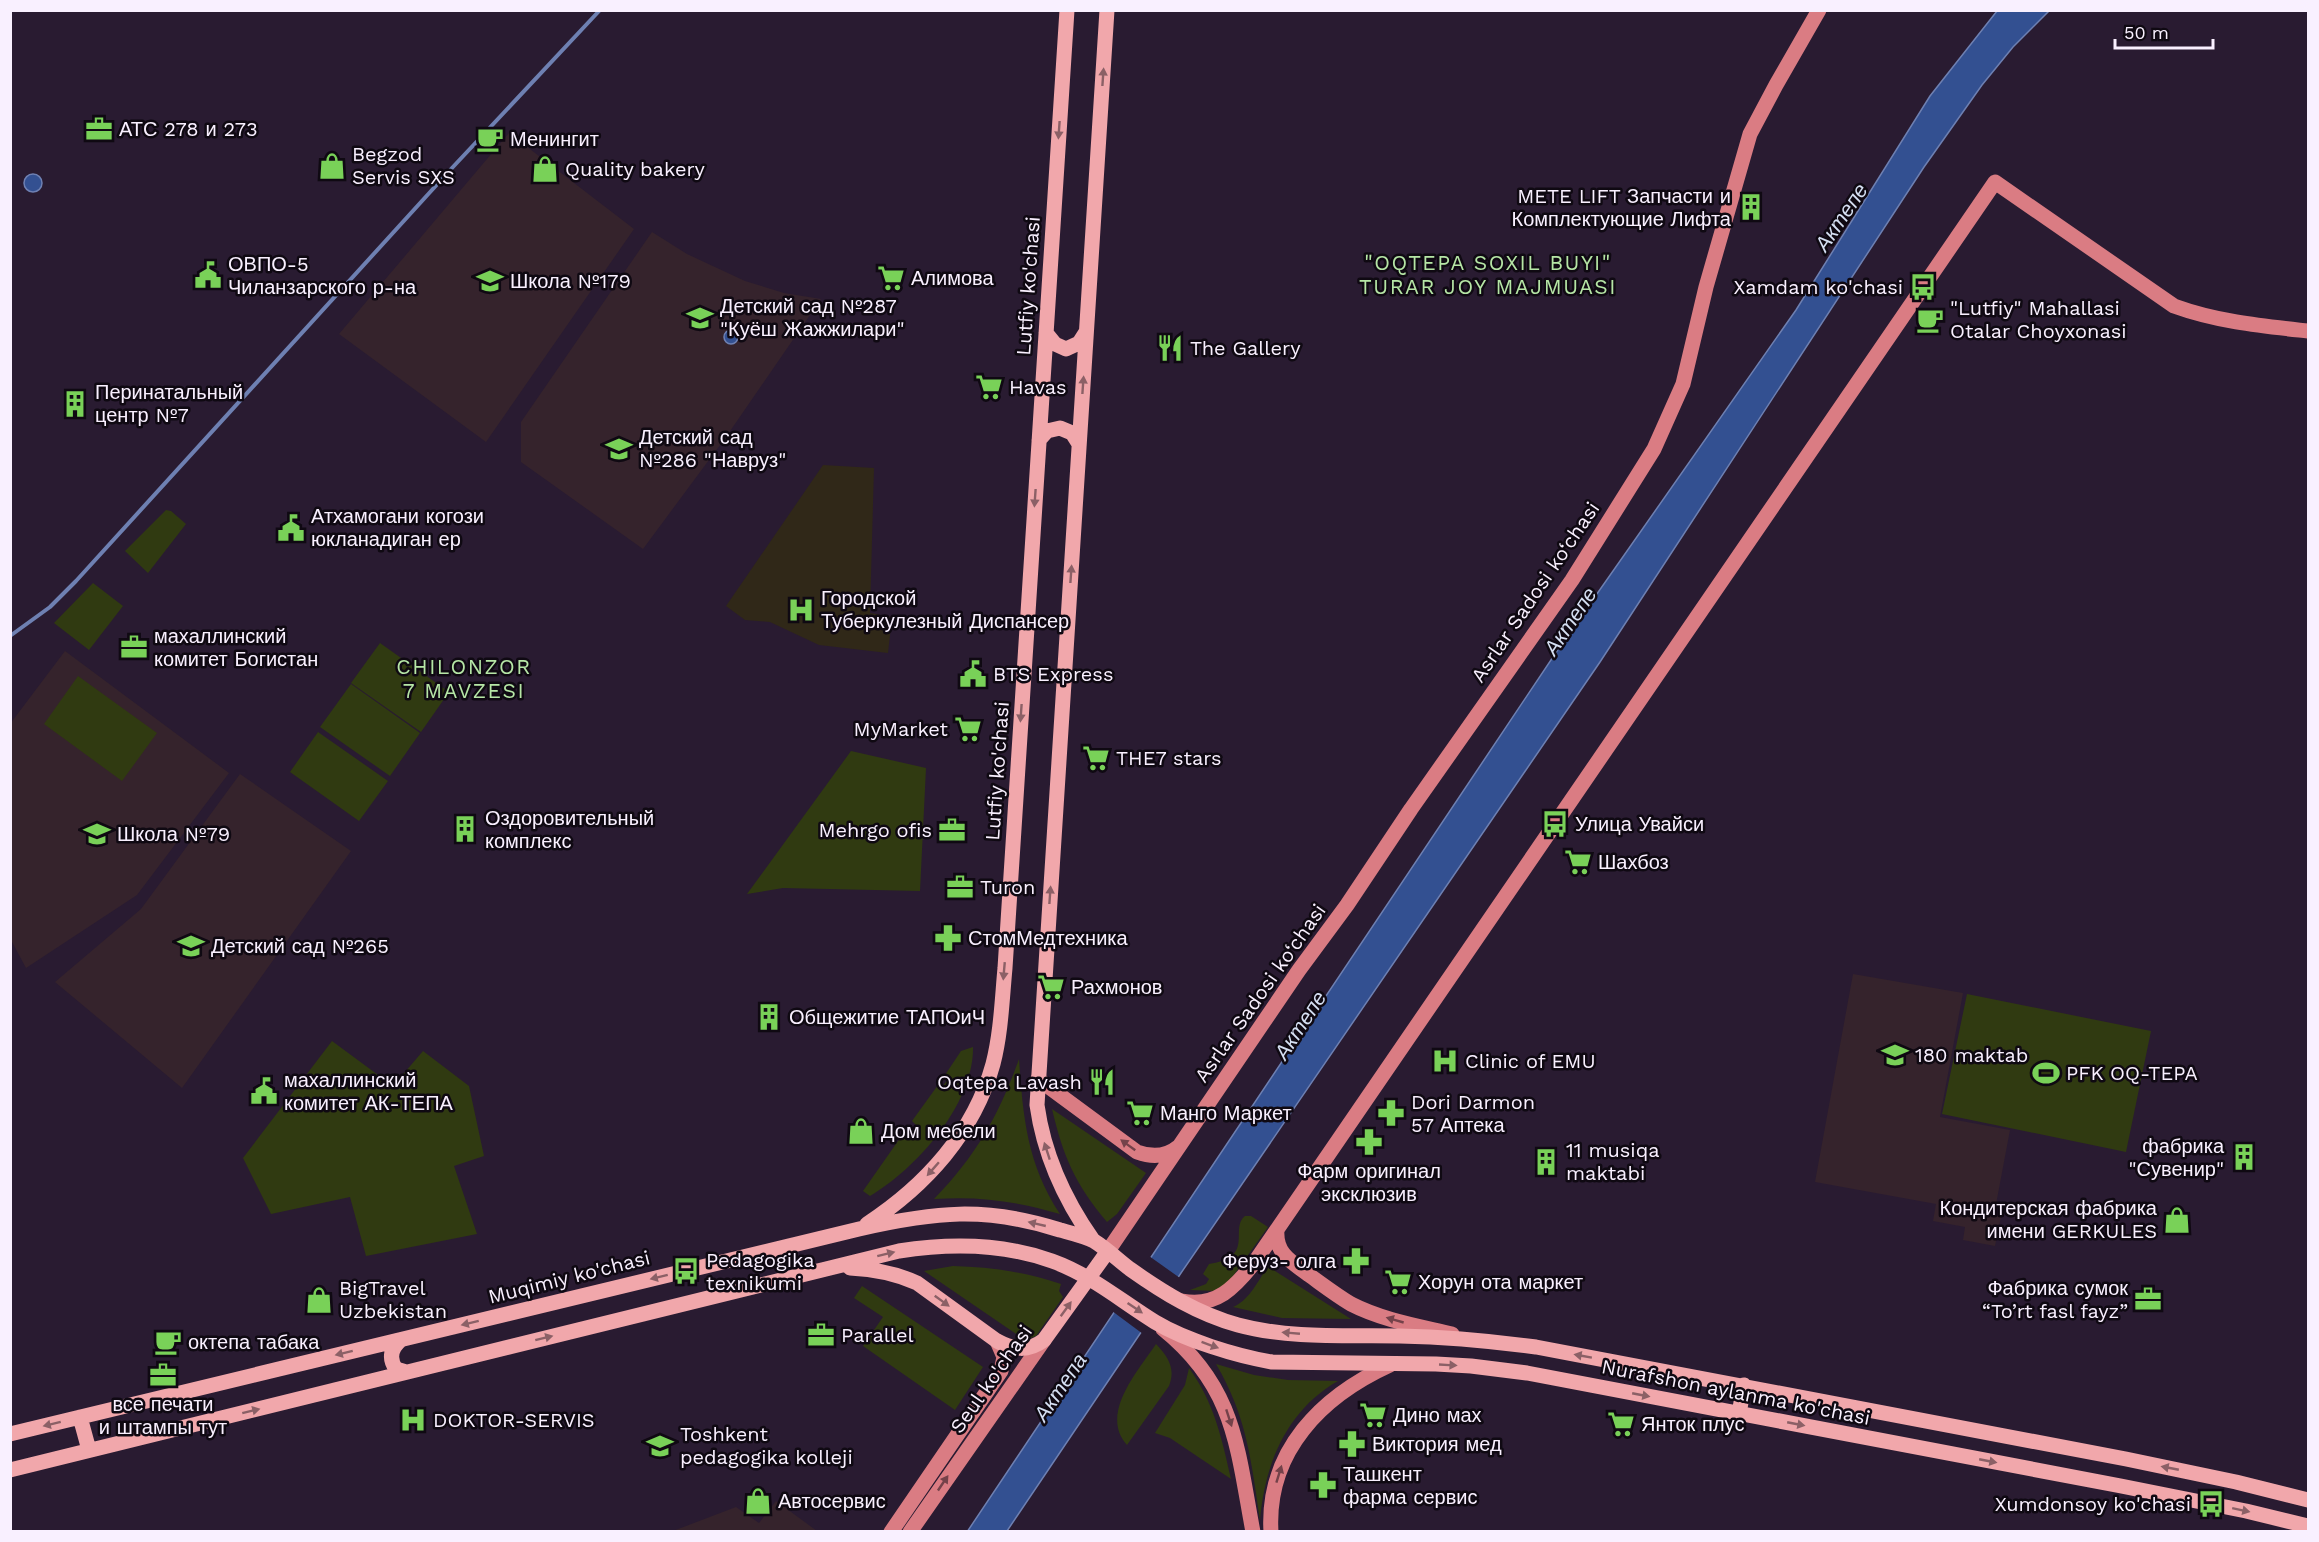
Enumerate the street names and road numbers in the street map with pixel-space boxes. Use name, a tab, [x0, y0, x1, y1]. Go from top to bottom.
street label: Lutfiy ko'chasi	[1011, 216, 1045, 356]
street label: Asrlar Sadosi ko‘chasi	[1466, 497, 1604, 687]
street label: Lutfiy ko'chasi	[980, 701, 1014, 841]
street label: Asrlar Sadosi ko‘chasi	[1189, 899, 1331, 1087]
street label: Muqimiy ko'chasi	[486, 1245, 652, 1309]
street label: Seul ko'chasi	[945, 1320, 1037, 1438]
street label: Nurafshon aylanma ko'chasi	[1600, 1354, 1872, 1430]

